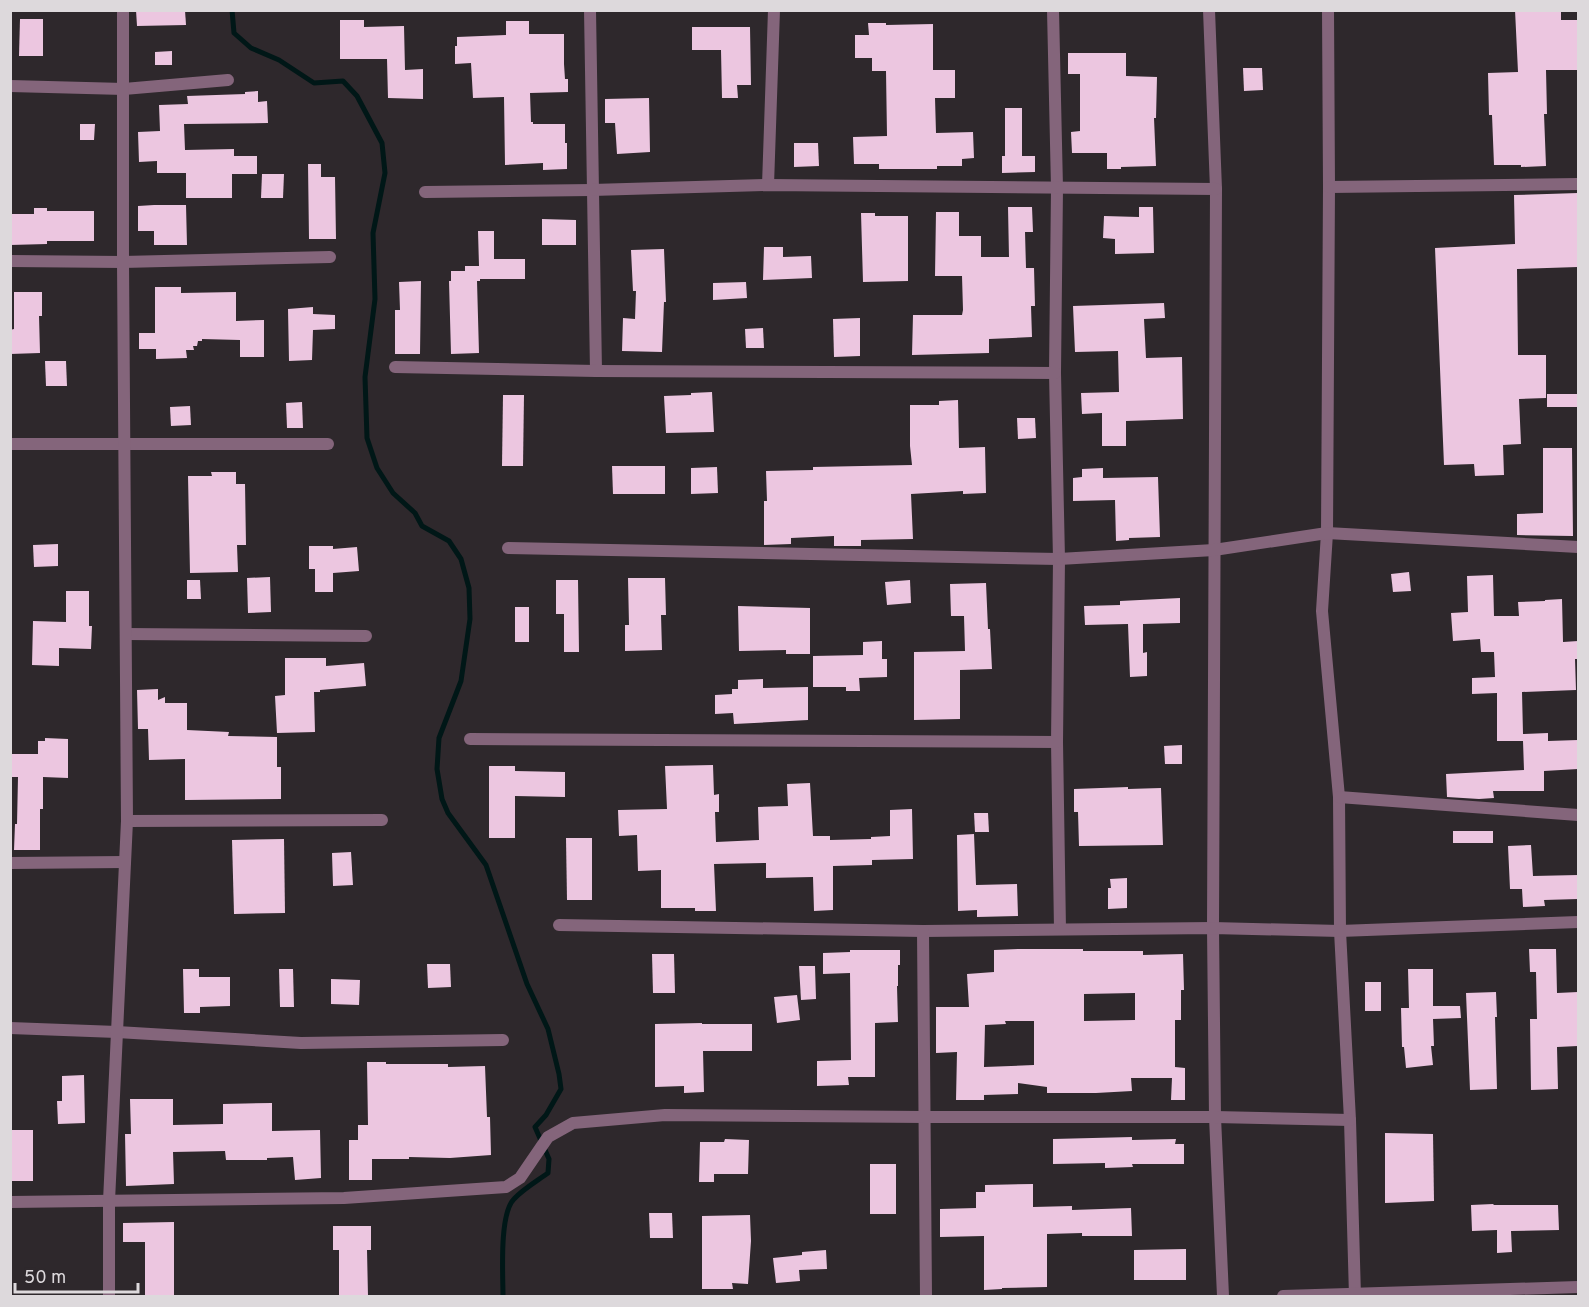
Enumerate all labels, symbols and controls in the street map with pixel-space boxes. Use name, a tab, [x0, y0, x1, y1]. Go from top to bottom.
scale bar	[15, 1256, 138, 1294]
text: 50 m	[24, 1267, 66, 1290]

